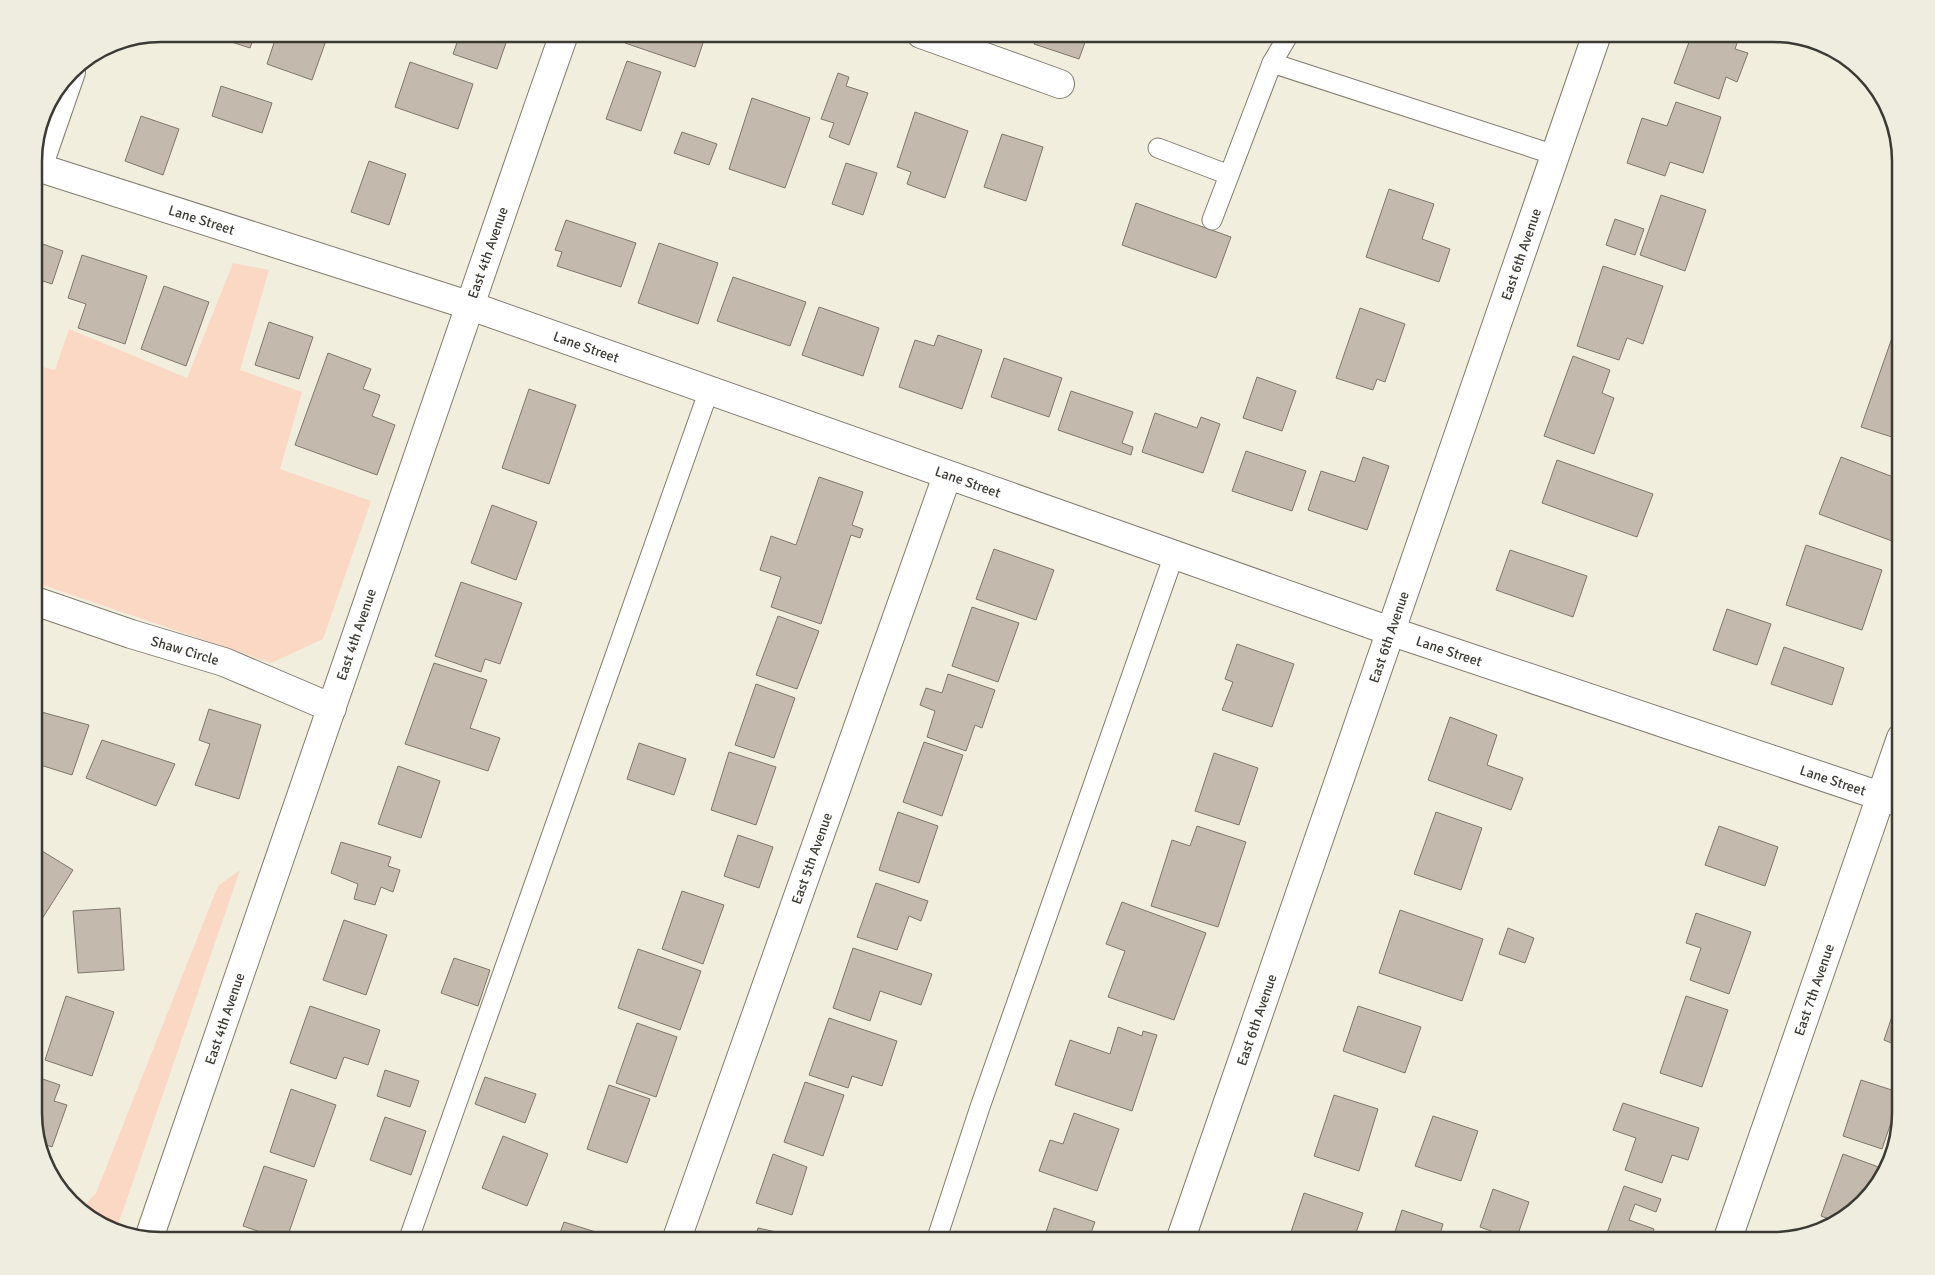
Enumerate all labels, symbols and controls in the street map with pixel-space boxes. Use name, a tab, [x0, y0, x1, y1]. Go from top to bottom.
street label: Lane Street	[166, 201, 237, 238]
street label: East 4th Avenue	[464, 204, 511, 301]
street label: East 6th Avenue	[1497, 206, 1545, 302]
street label: Lane Street	[551, 327, 621, 366]
street label: Lane Street	[933, 462, 1003, 501]
street label: East 4th Avenue	[332, 586, 380, 683]
street label: East 6th Avenue	[1365, 589, 1412, 685]
street label: Shaw Circle	[149, 632, 221, 669]
street label: Lane Street	[1414, 632, 1484, 670]
street label: Lane Street	[1798, 761, 1868, 799]
street label: East 5th Avenue	[788, 810, 836, 906]
street label: East 7th Avenue	[1790, 941, 1838, 1038]
street label: East 4th Avenue	[201, 970, 248, 1067]
street label: East 6th Avenue	[1233, 972, 1280, 1068]

